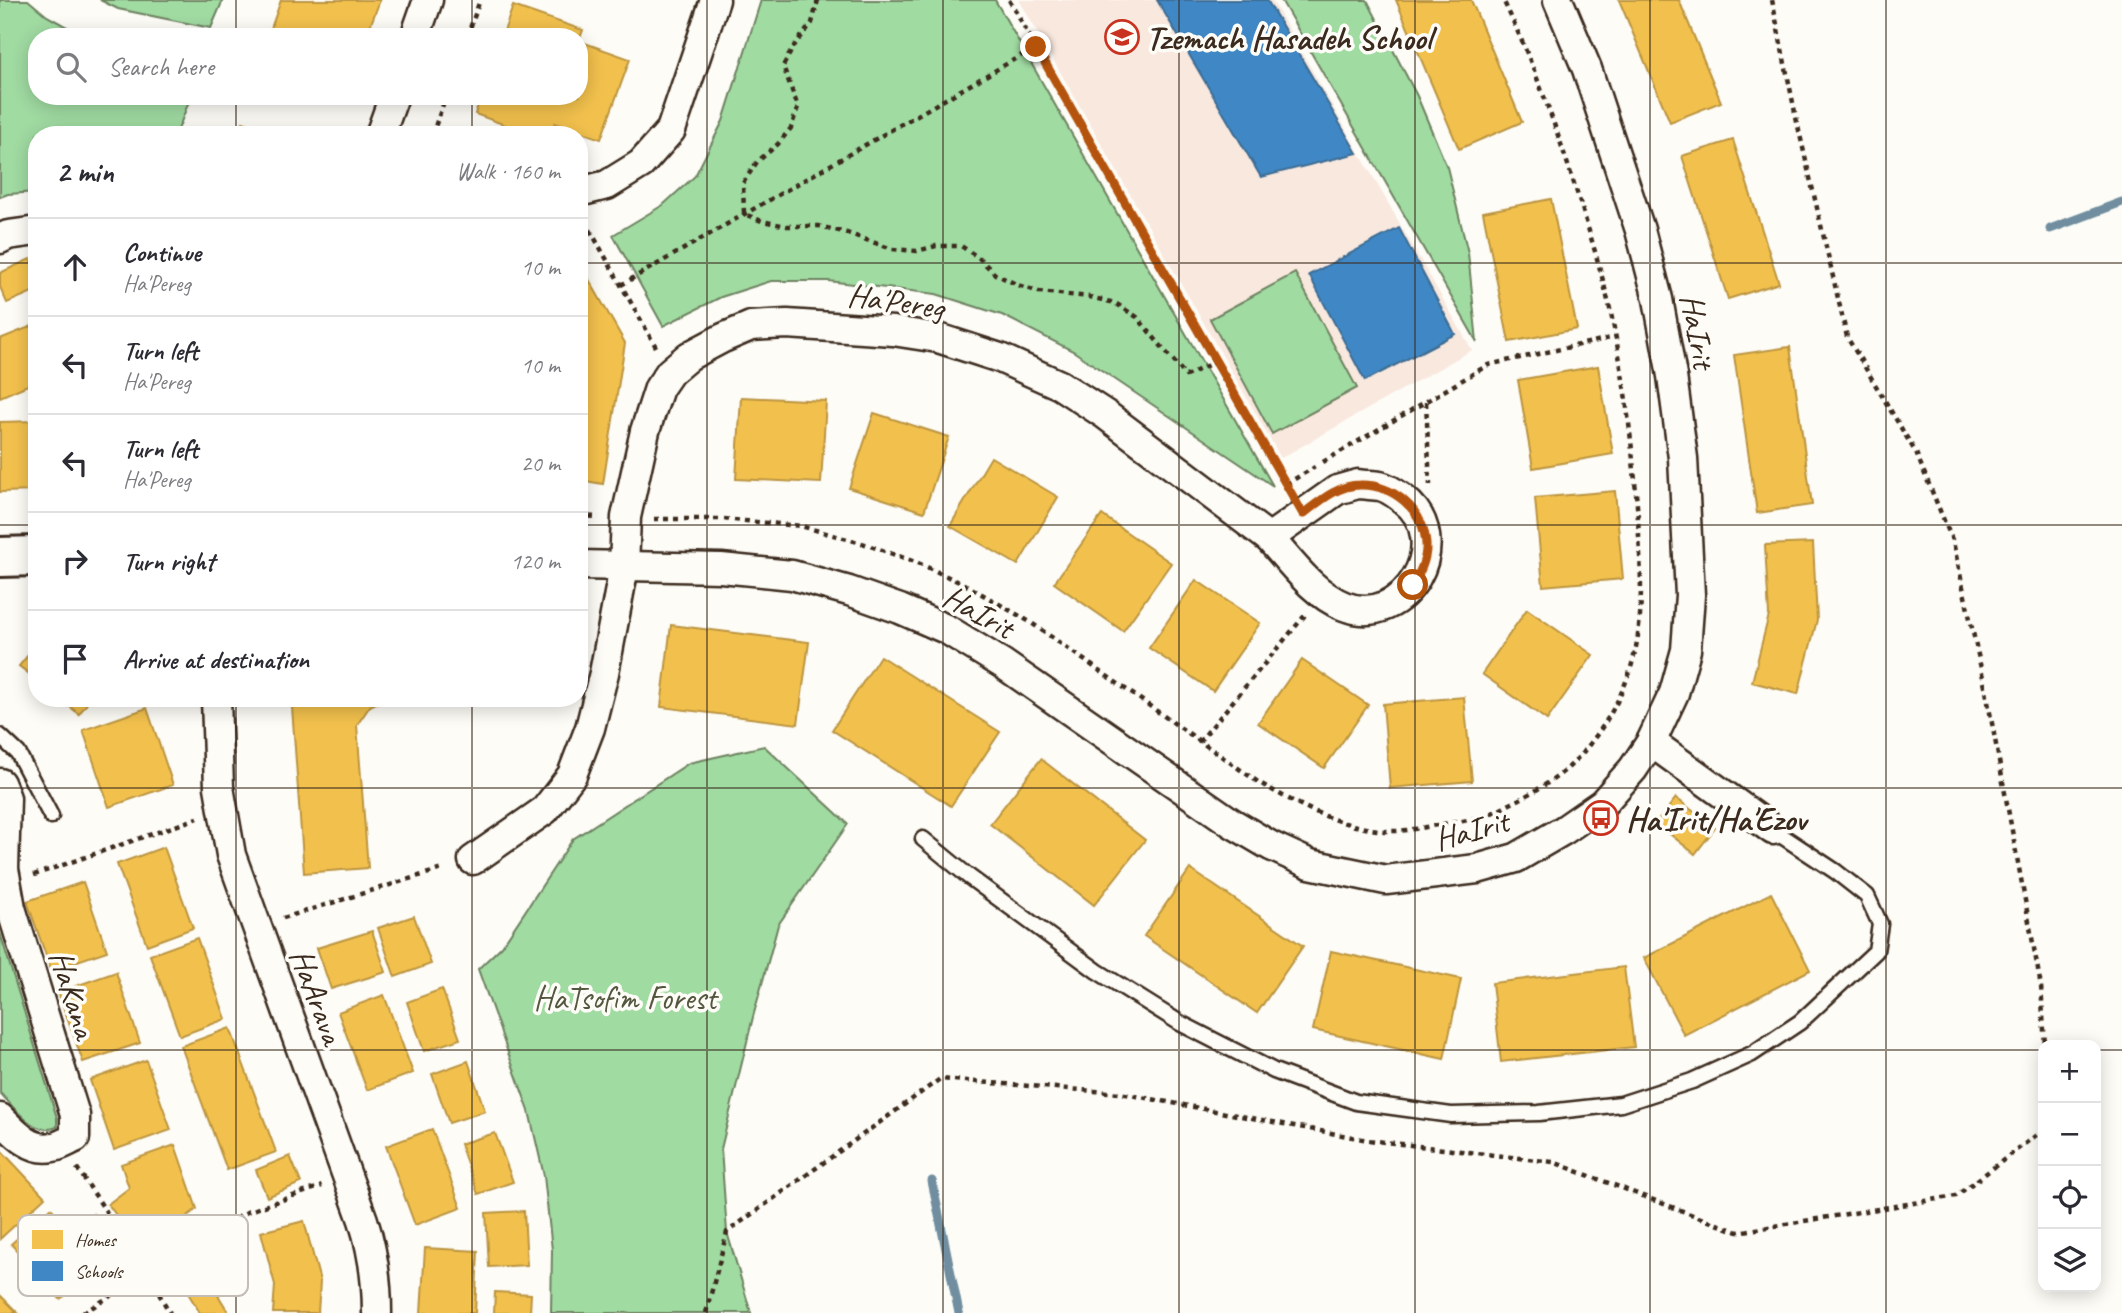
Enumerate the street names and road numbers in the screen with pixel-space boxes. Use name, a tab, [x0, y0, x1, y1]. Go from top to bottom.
street label: Ha'Pereg	[845, 273, 949, 329]
street label: HaIrit	[1671, 291, 1726, 375]
street label: HaIrit	[936, 575, 1024, 650]
street label: HaIrit	[1430, 799, 1516, 860]
street label: HaArava	[280, 943, 355, 1052]
street label: HaKana	[40, 945, 107, 1046]

